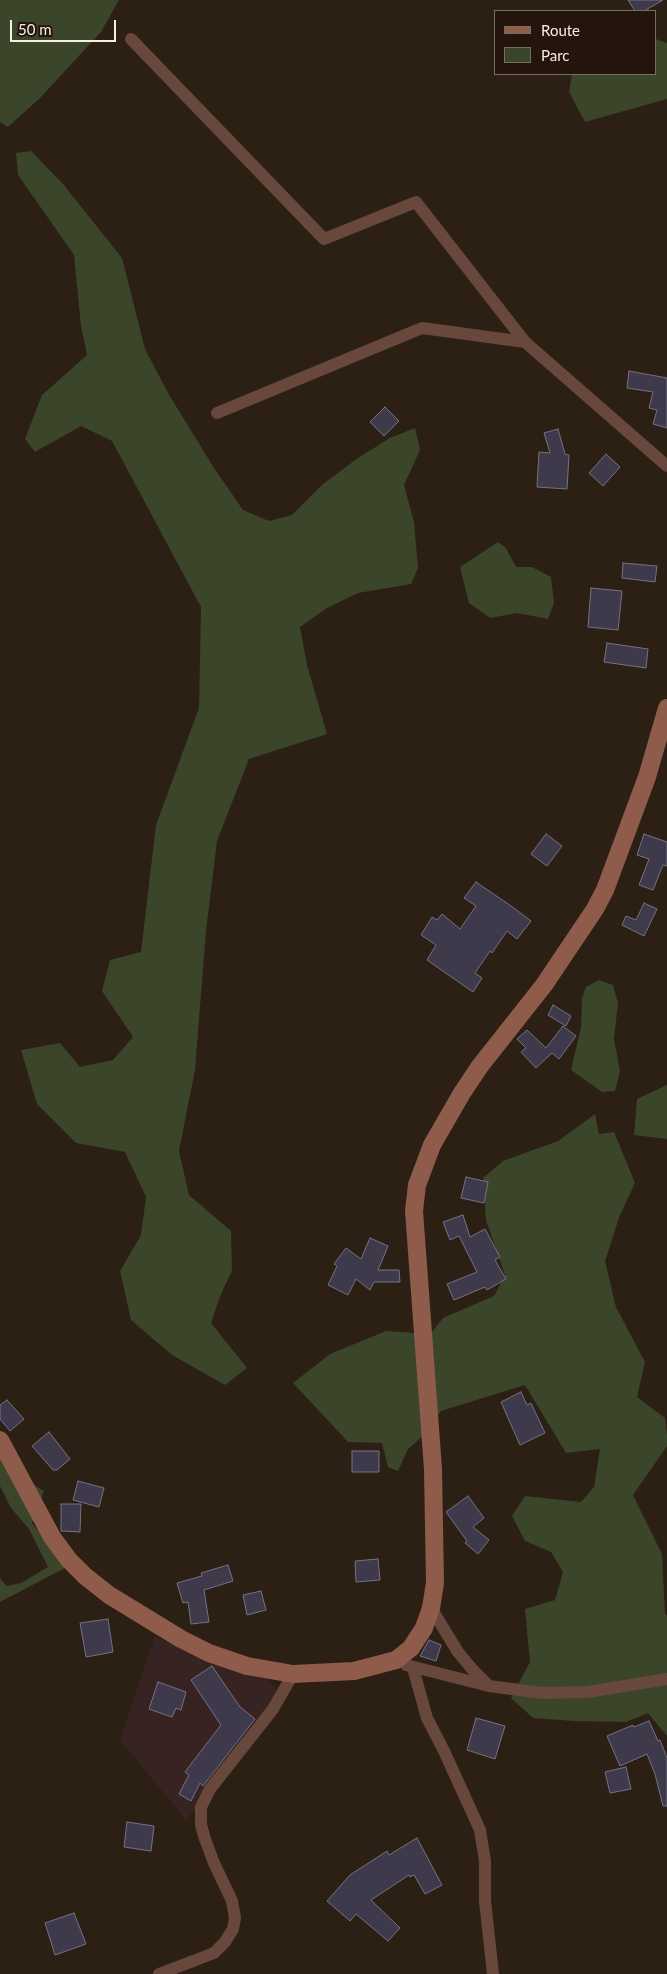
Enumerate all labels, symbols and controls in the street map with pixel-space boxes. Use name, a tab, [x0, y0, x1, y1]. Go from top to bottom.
scale bar	[12, 10, 119, 42]
legend	[494, 10, 657, 75]
text: 50 m	[18, 20, 52, 38]
text: Route	[541, 21, 580, 39]
text: Parc	[541, 46, 570, 64]

